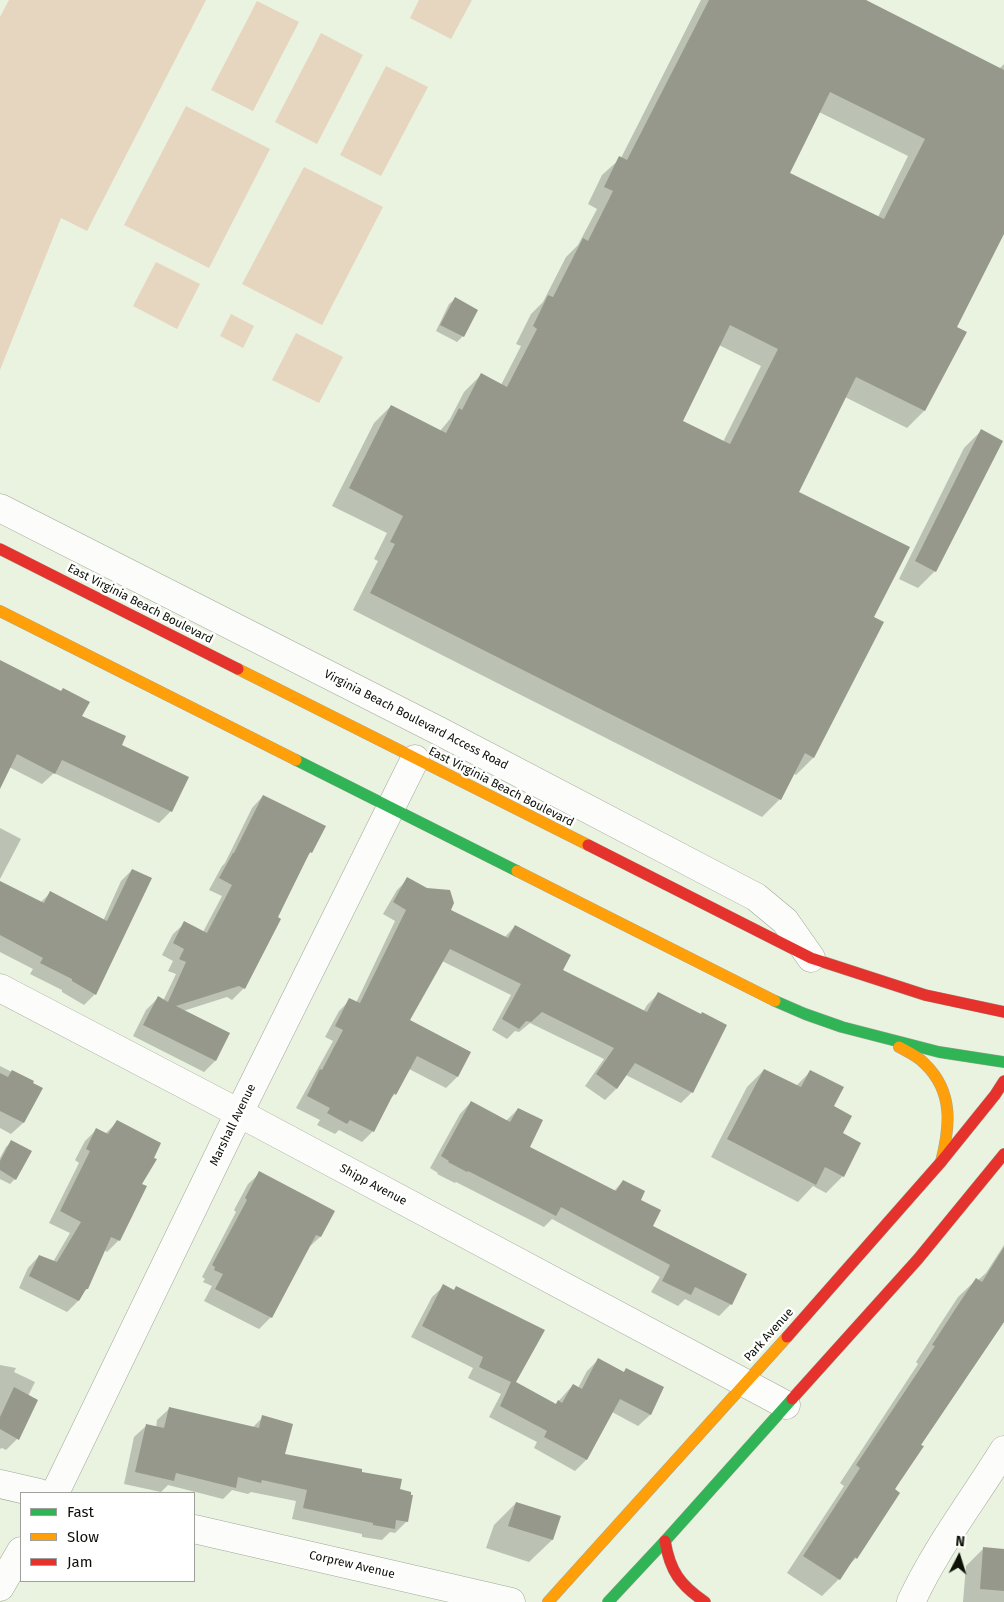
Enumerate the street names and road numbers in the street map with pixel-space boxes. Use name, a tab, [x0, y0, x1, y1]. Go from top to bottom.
street label: East Virginia Beach Boulevard	[65, 561, 215, 647]
street label: Virginia Beach Boulevard Access Road	[321, 667, 511, 773]
street label: East Virginia Beach Boulevard	[426, 744, 576, 830]
street label: Marshall Avenue	[207, 1082, 259, 1168]
street label: Shipp Avenue	[337, 1161, 409, 1209]
street label: Park Avenue	[741, 1305, 797, 1365]
street label: Corprew Avenue	[308, 1548, 396, 1582]

